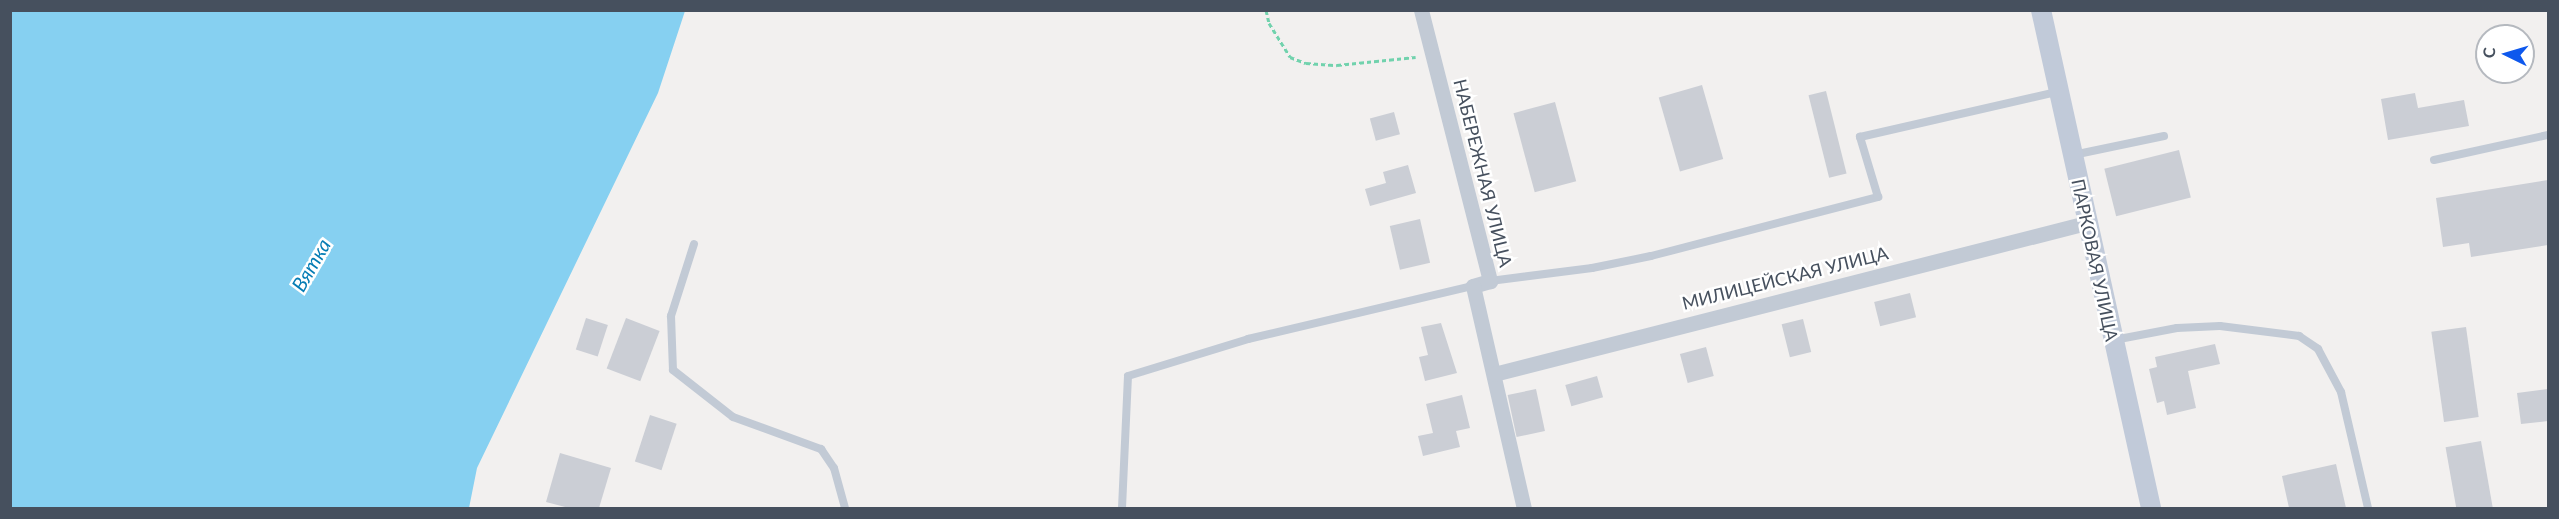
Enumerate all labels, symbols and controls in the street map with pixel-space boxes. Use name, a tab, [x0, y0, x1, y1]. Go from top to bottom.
north arrow	[2475, 24, 2535, 84]
text: С	[2479, 46, 2498, 59]
street label: НАБЕРЕЖНАЯ УЛИЦА	[1449, 77, 1517, 269]
street label: ПАРКОВАЯ УЛИЦА	[2067, 177, 2123, 343]
water label: Вятка	[286, 234, 336, 296]
street label: МИЛИЦЕЙСКАЯ УЛИЦА	[1680, 242, 1890, 314]

